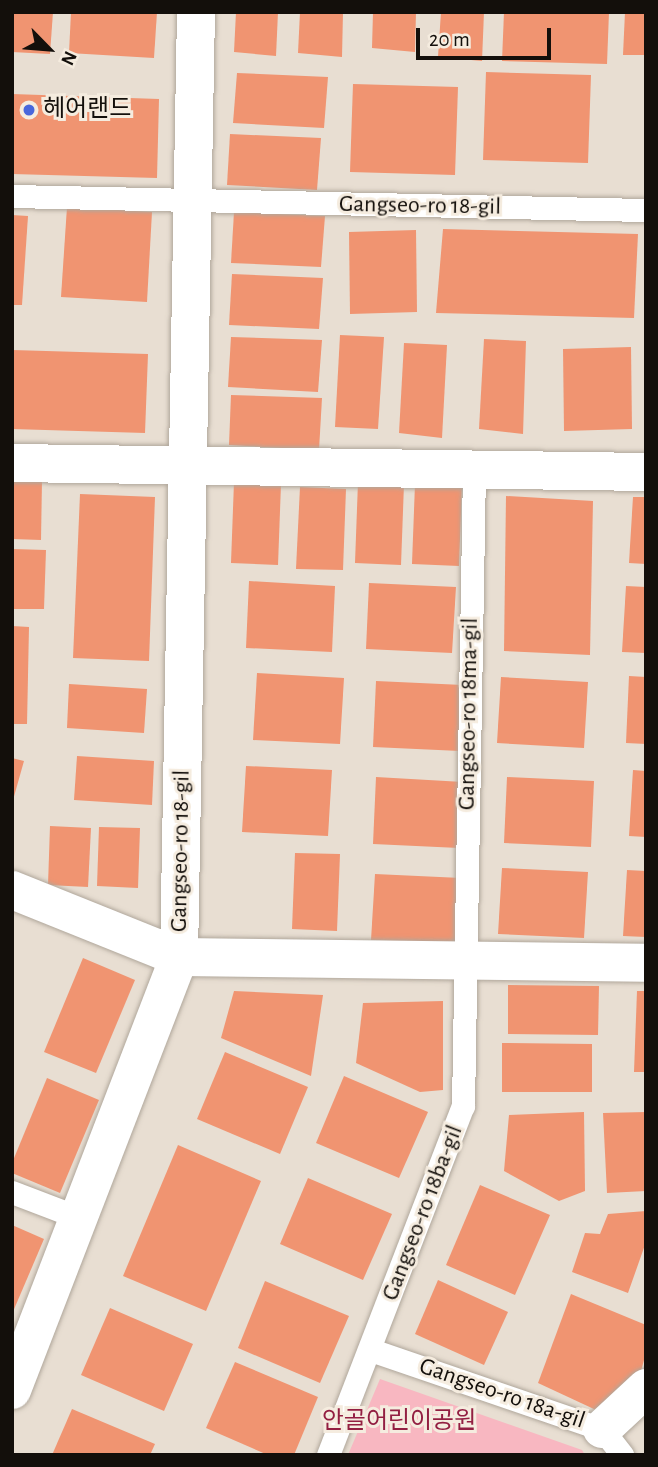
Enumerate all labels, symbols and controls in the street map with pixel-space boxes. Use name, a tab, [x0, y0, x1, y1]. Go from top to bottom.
north arrow	[14, 14, 84, 84]
scale bar	[420, 14, 555, 58]
text: 20 m	[429, 29, 470, 50]
text: N	[57, 48, 80, 68]
place label: 헤어랜드	[43, 96, 131, 124]
marker: 헤어랜드	[21, 102, 37, 118]
street label: Gangseo-ro 18-gil	[339, 190, 501, 222]
street label: Gangseo-ro 18ma-gil	[453, 618, 485, 810]
street label: Gangseo-ro 18-gil	[165, 770, 197, 932]
street label: Gangseo-ro 18ba-gil	[376, 1121, 470, 1305]
street label: Gangseo-ro 18a-gil	[415, 1352, 589, 1436]
park label: 안골어린이공원	[322, 1408, 476, 1436]

